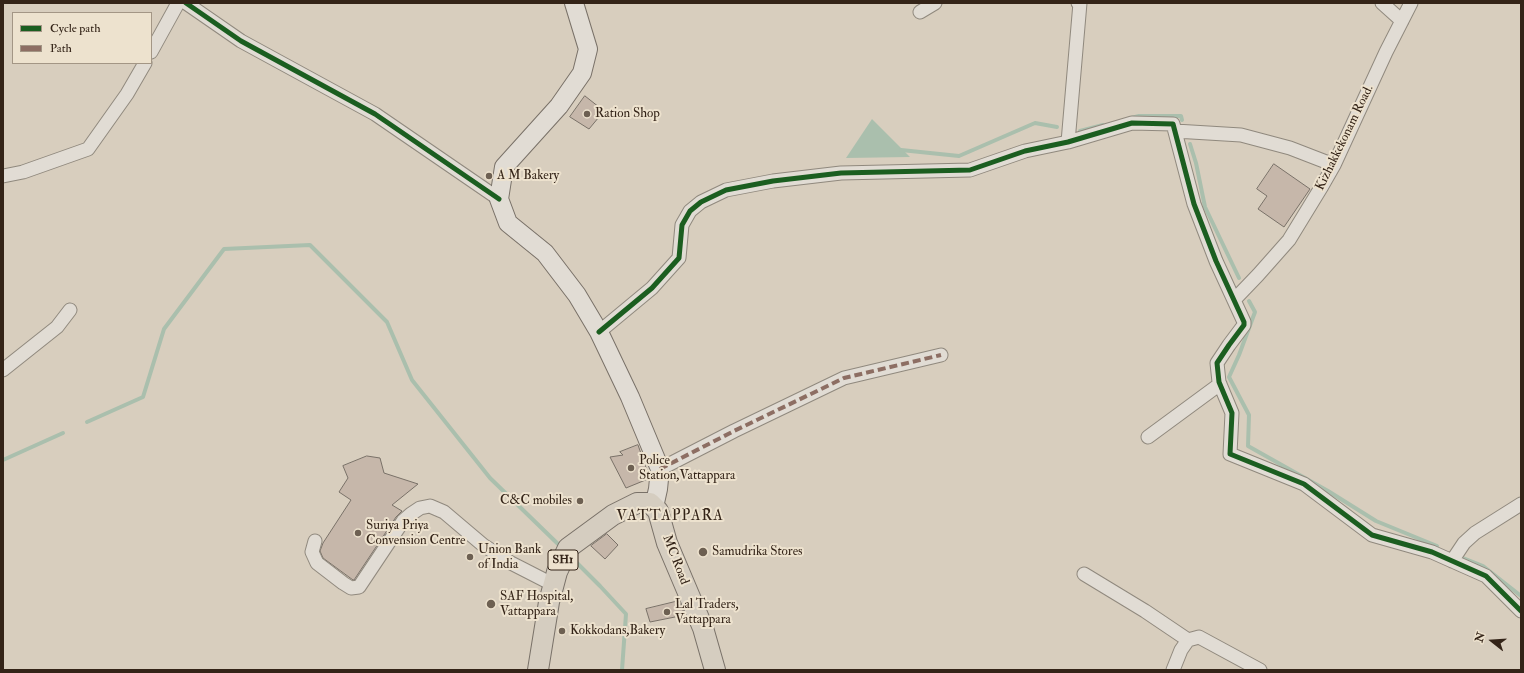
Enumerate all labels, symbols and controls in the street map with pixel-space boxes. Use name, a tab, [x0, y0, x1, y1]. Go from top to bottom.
legend	[12, 12, 152, 64]
text: Cycle path	[50, 21, 100, 36]
text: Path	[50, 41, 72, 56]
street label: Kizhakkekonam Road.	[1313, 83, 1377, 193]
place label: Ration Shop	[595, 106, 660, 122]
marker: Ration Shop	[582, 109, 592, 119]
place label: A M Bakery	[497, 168, 559, 184]
marker: A M Bakery	[484, 171, 494, 181]
place label: Police Station,Vattappara	[639, 453, 735, 484]
marker: Police Station,Vattappara	[626, 463, 636, 473]
place label: C&C mobiles	[500, 493, 572, 509]
marker: C&C mobiles	[575, 496, 585, 506]
district label: VATTAPPARA	[616, 508, 724, 526]
place label: Suriya Priya Convension Centre	[366, 518, 466, 549]
marker: Suriya Priya Convension Centre	[353, 528, 363, 538]
street label: MC Road	[658, 533, 692, 587]
place label: Union Bank of India	[478, 542, 541, 573]
place label: Samudrika Stores	[712, 544, 803, 560]
marker: Samudrika Stores	[697, 546, 709, 558]
road number: SH1	[548, 550, 578, 570]
marker: Union Bank of India	[465, 552, 475, 562]
place label: SAF Hospital, Vattappara	[500, 589, 573, 620]
place label: Lal Traders, Vattappara	[675, 597, 738, 628]
marker: SAF Hospital, Vattappara	[485, 598, 497, 610]
marker: Lal Traders, Vattappara	[662, 607, 672, 617]
north arrow	[1472, 621, 1512, 661]
place label: Kokkodans,Bakery	[570, 623, 665, 639]
marker: Kokkodans,Bakery	[557, 626, 567, 636]
text: N	[1472, 631, 1488, 644]

